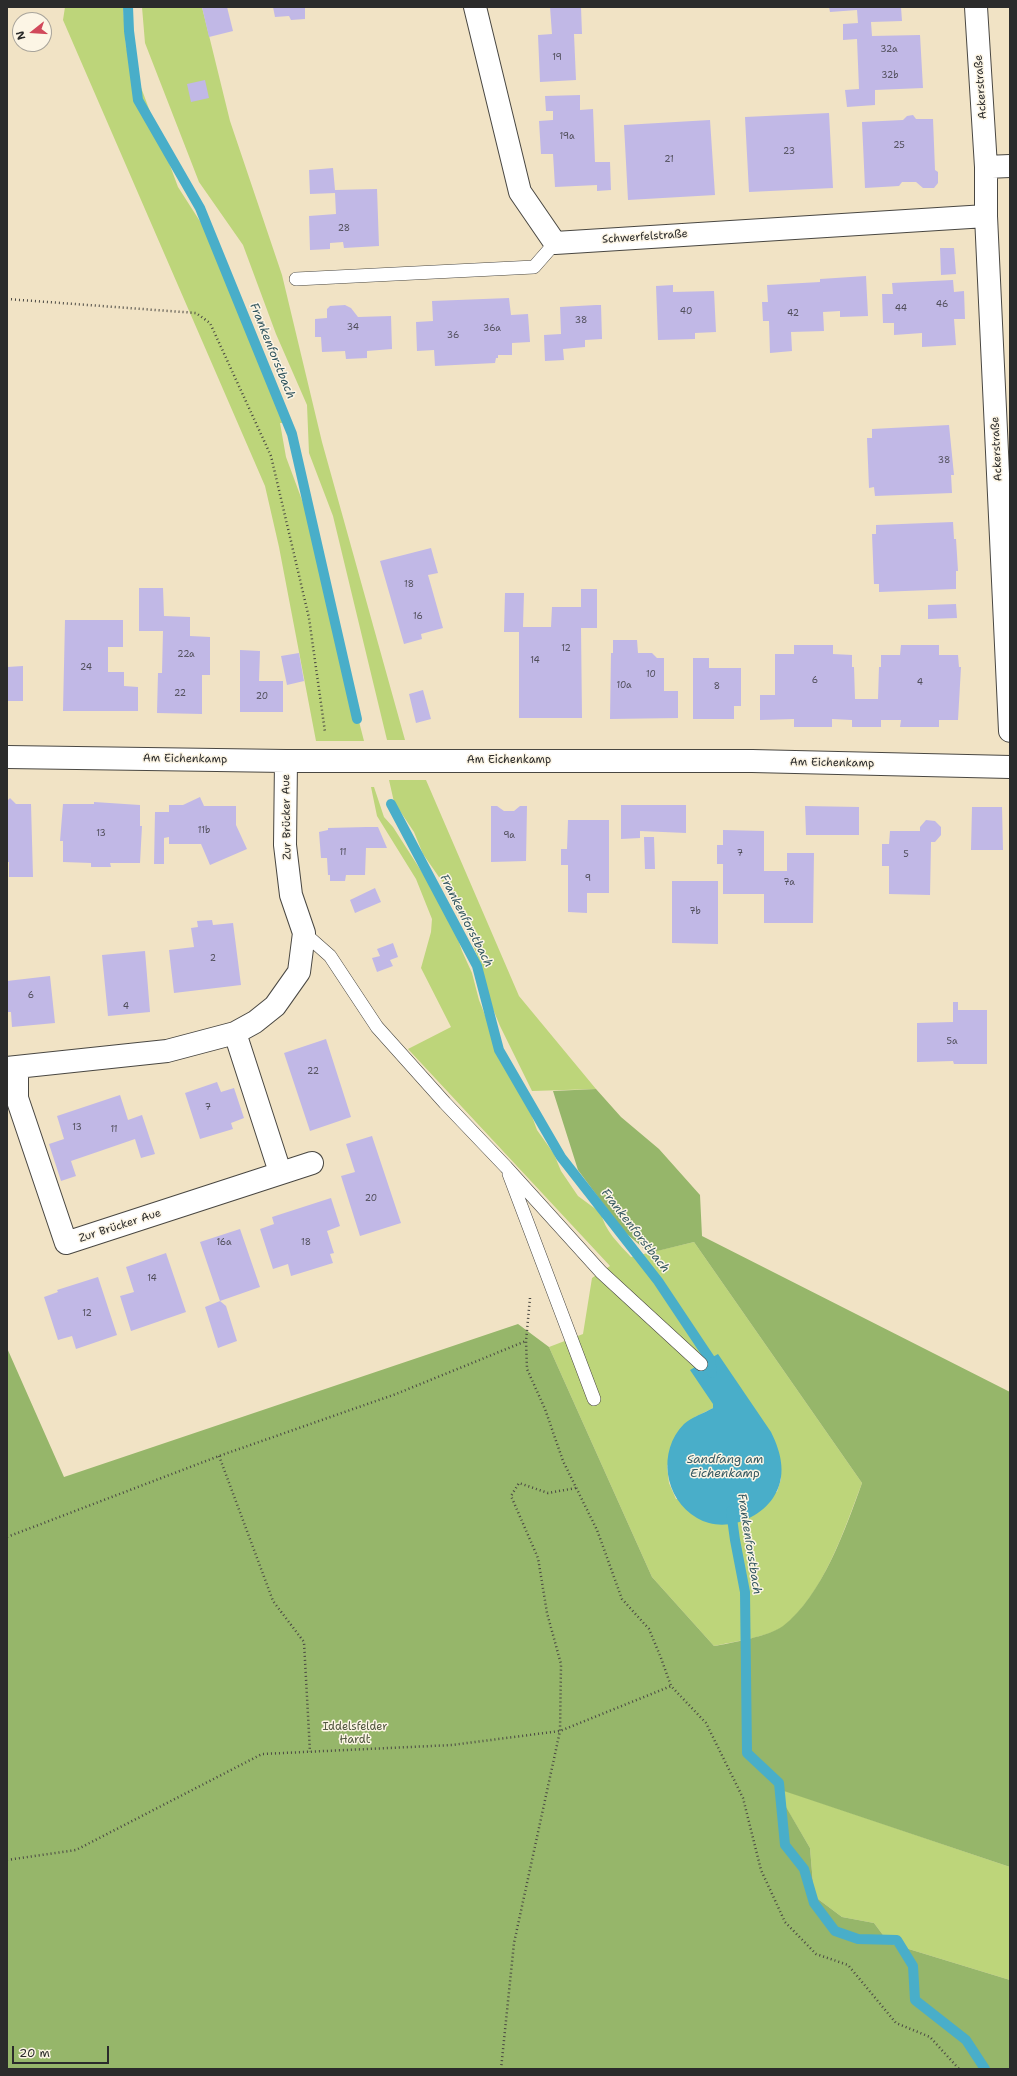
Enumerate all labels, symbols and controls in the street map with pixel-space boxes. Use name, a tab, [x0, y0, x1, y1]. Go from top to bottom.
north arrow	[12, 12, 52, 52]
text: N	[13, 29, 29, 42]
house number: 32a	[880, 45, 898, 55]
house number: 19	[552, 53, 562, 63]
street label: Ackerstraße	[972, 54, 990, 120]
house number: 32b	[881, 71, 899, 81]
house number: 19a	[559, 132, 575, 142]
house number: 25	[893, 141, 905, 151]
house number: 23	[783, 147, 795, 157]
house number: 21	[664, 155, 674, 165]
house number: 28	[338, 224, 350, 234]
street label: Schwerfelstraße	[602, 227, 688, 247]
house number: 46	[936, 300, 948, 310]
water label: Frankenforstbach	[246, 301, 298, 401]
house number: 44	[895, 304, 907, 314]
house number: 40	[680, 307, 692, 317]
house number: 42	[787, 309, 799, 319]
house number: 38	[575, 316, 587, 326]
house number: 34	[347, 323, 359, 333]
house number: 36a	[483, 324, 501, 334]
house number: 36	[447, 331, 459, 341]
street label: Ackerstraße	[989, 416, 1005, 482]
house number: 38	[938, 456, 950, 466]
house number: 18	[404, 580, 414, 590]
house number: 16	[413, 612, 423, 622]
house number: 12	[561, 644, 571, 654]
house number: 22a	[177, 650, 195, 660]
house number: 14	[530, 656, 540, 666]
house number: 24	[80, 663, 92, 673]
house number: 10	[646, 670, 656, 680]
house number: 6	[812, 676, 818, 686]
house number: 4	[917, 678, 923, 688]
house number: 10a	[616, 681, 632, 691]
house number: 8	[714, 682, 720, 692]
house number: 22	[174, 689, 186, 699]
house number: 20	[256, 692, 268, 702]
street label: Am Eichenkamp	[143, 752, 227, 766]
street label: Am Eichenkamp	[467, 753, 551, 767]
street label: Am Eichenkamp	[790, 756, 874, 770]
street label: Zur Brücker Aue	[280, 774, 294, 860]
house number: 11b	[198, 826, 210, 836]
house number: 13	[96, 829, 106, 839]
house number: 9a	[503, 831, 515, 841]
house number: 11	[339, 848, 347, 858]
house number: 7	[737, 849, 743, 859]
house number: 5	[903, 850, 909, 860]
water label: Frankenforstbach	[436, 872, 496, 970]
house number: 9	[585, 874, 591, 884]
house number: 7a	[783, 878, 795, 888]
house number: 7b	[689, 907, 701, 917]
house number: 2	[210, 954, 216, 964]
house number: 6	[28, 991, 34, 1001]
house number: 4	[123, 1002, 129, 1012]
house number: 5a	[946, 1037, 958, 1047]
house number: 22	[307, 1067, 319, 1077]
house number: 7	[205, 1103, 211, 1113]
house number: 13	[72, 1123, 82, 1133]
house number: 11	[110, 1125, 118, 1135]
water label: Frankenforstbach	[598, 1186, 672, 1276]
house number: 20	[365, 1194, 377, 1204]
street label: Zur Brücker Aue	[77, 1206, 163, 1246]
house number: 16a	[216, 1238, 232, 1248]
house number: 18	[301, 1238, 311, 1248]
house number: 14	[147, 1274, 157, 1284]
house number: 12	[82, 1309, 92, 1319]
water label: Sandfang am Eichenkamp	[687, 1453, 763, 1481]
water label: Frankenforstbach	[734, 1492, 764, 1596]
park label: Iddelsfelder Hardt	[322, 1720, 388, 1746]
scale bar	[14, 2038, 111, 2064]
text: 20 m	[19, 2045, 50, 2061]

